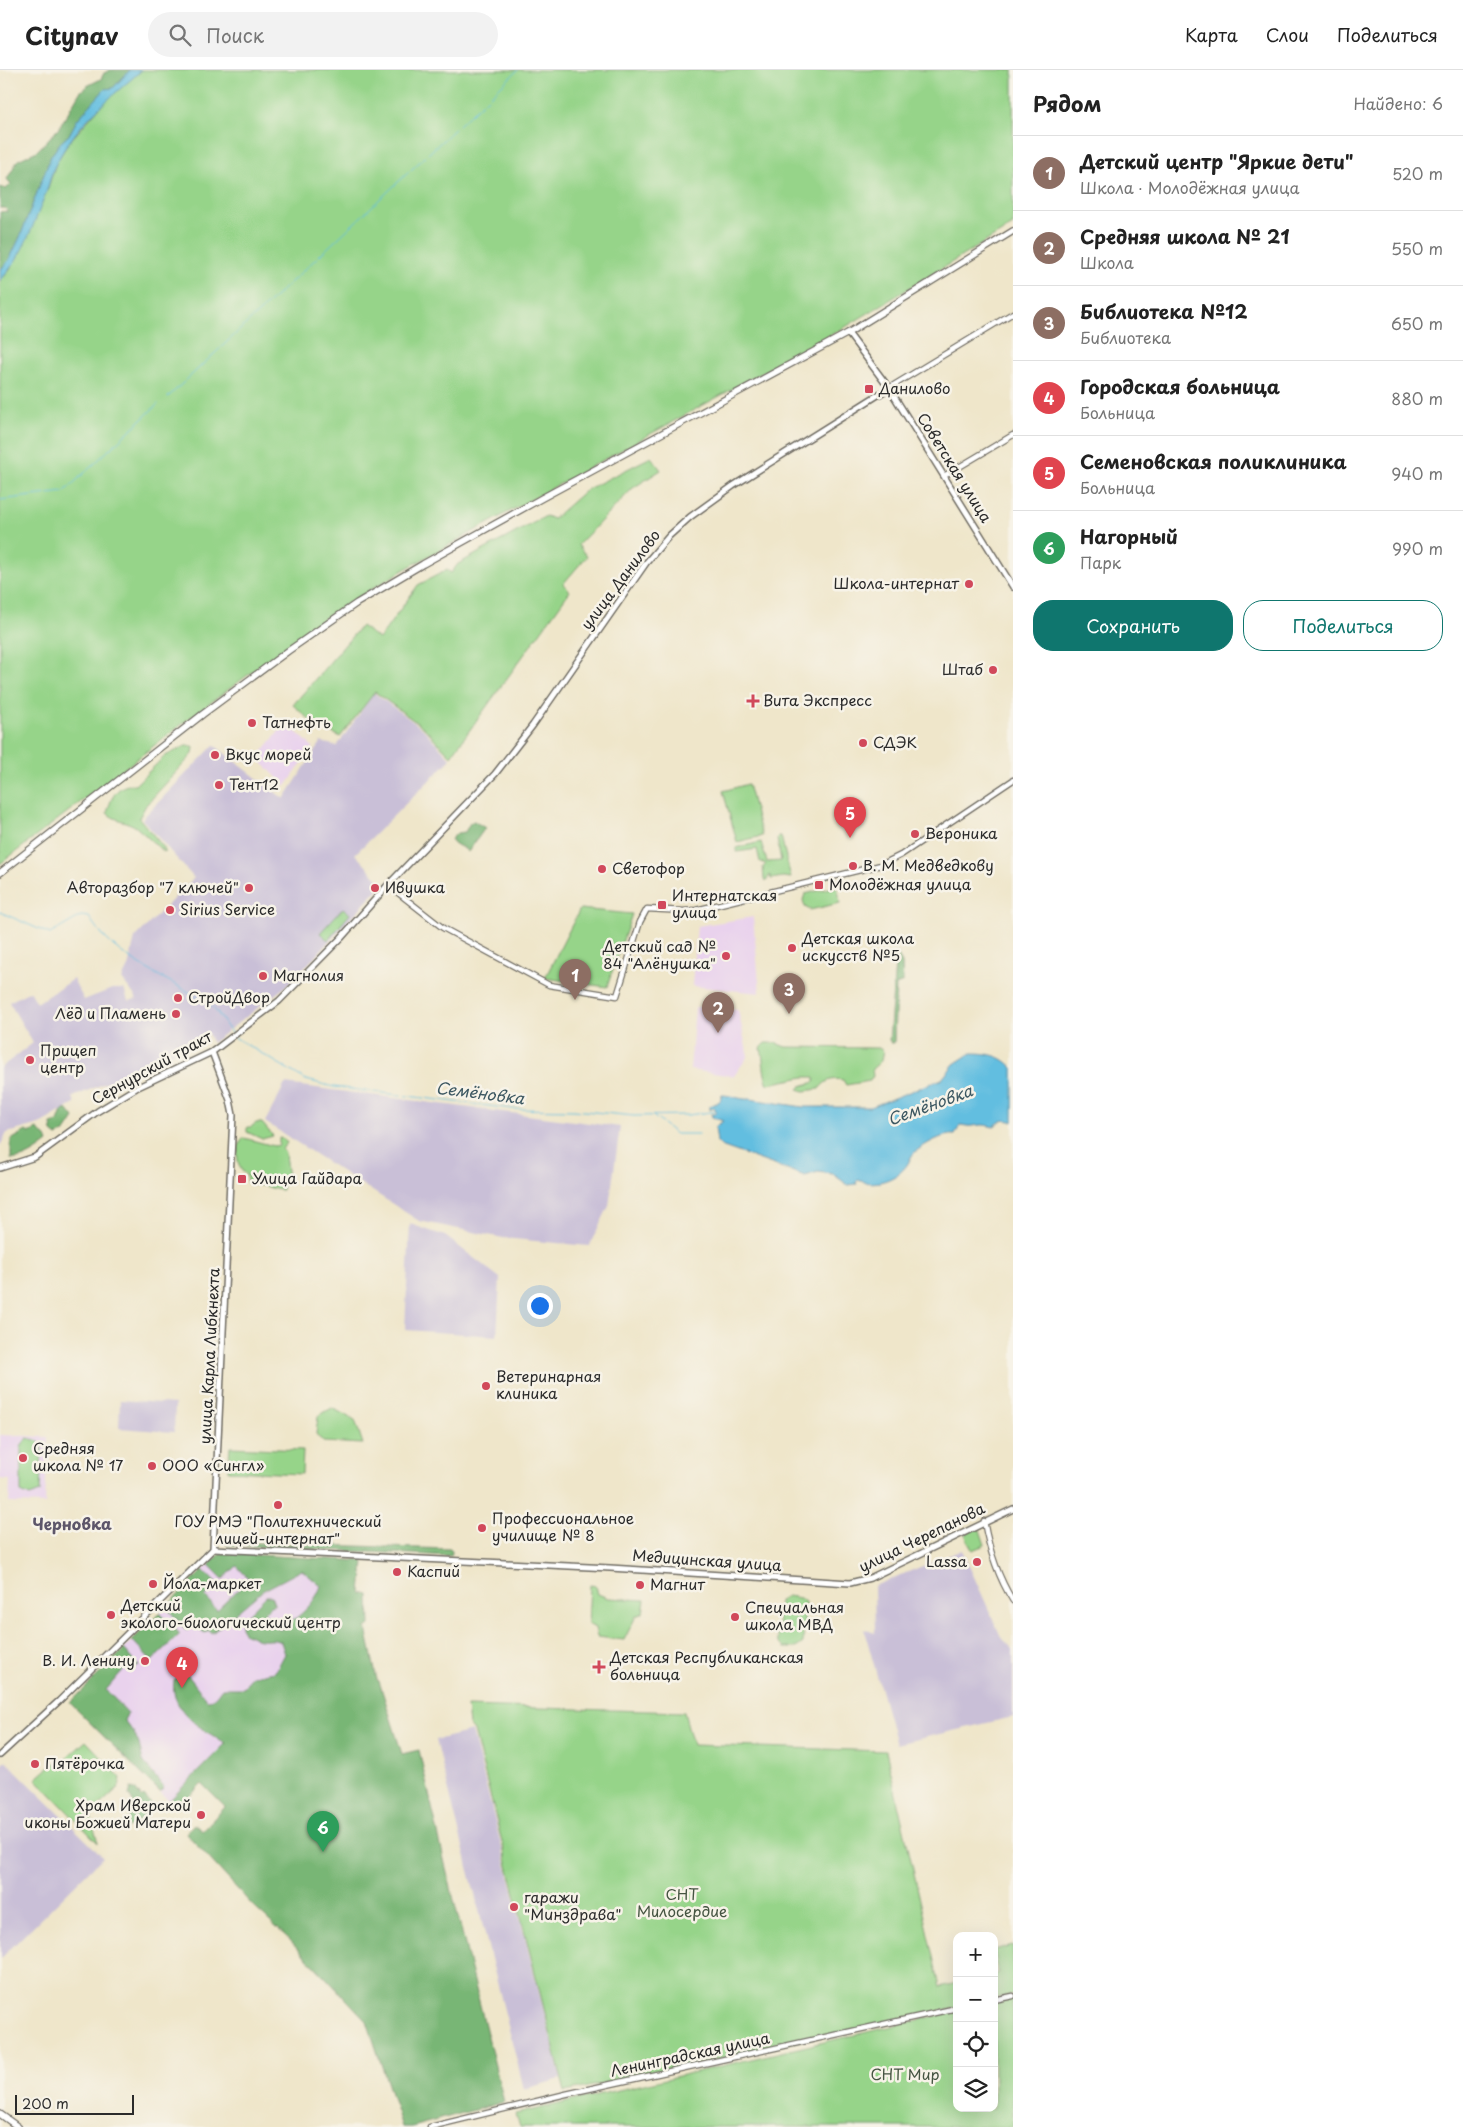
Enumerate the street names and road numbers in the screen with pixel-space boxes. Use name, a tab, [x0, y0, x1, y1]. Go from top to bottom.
street label: Советская улица	[912, 408, 999, 527]
street label: улица Данилово	[574, 524, 665, 634]
street label: Сернурский тракт	[87, 1024, 216, 1109]
street label: улица Карла Либкнехта	[192, 1267, 225, 1445]
street label: улица Черепанова	[854, 1496, 989, 1577]
street label: Медицинская улица	[632, 1543, 783, 1576]
street label: Ленинградская улица	[608, 2025, 772, 2082]

